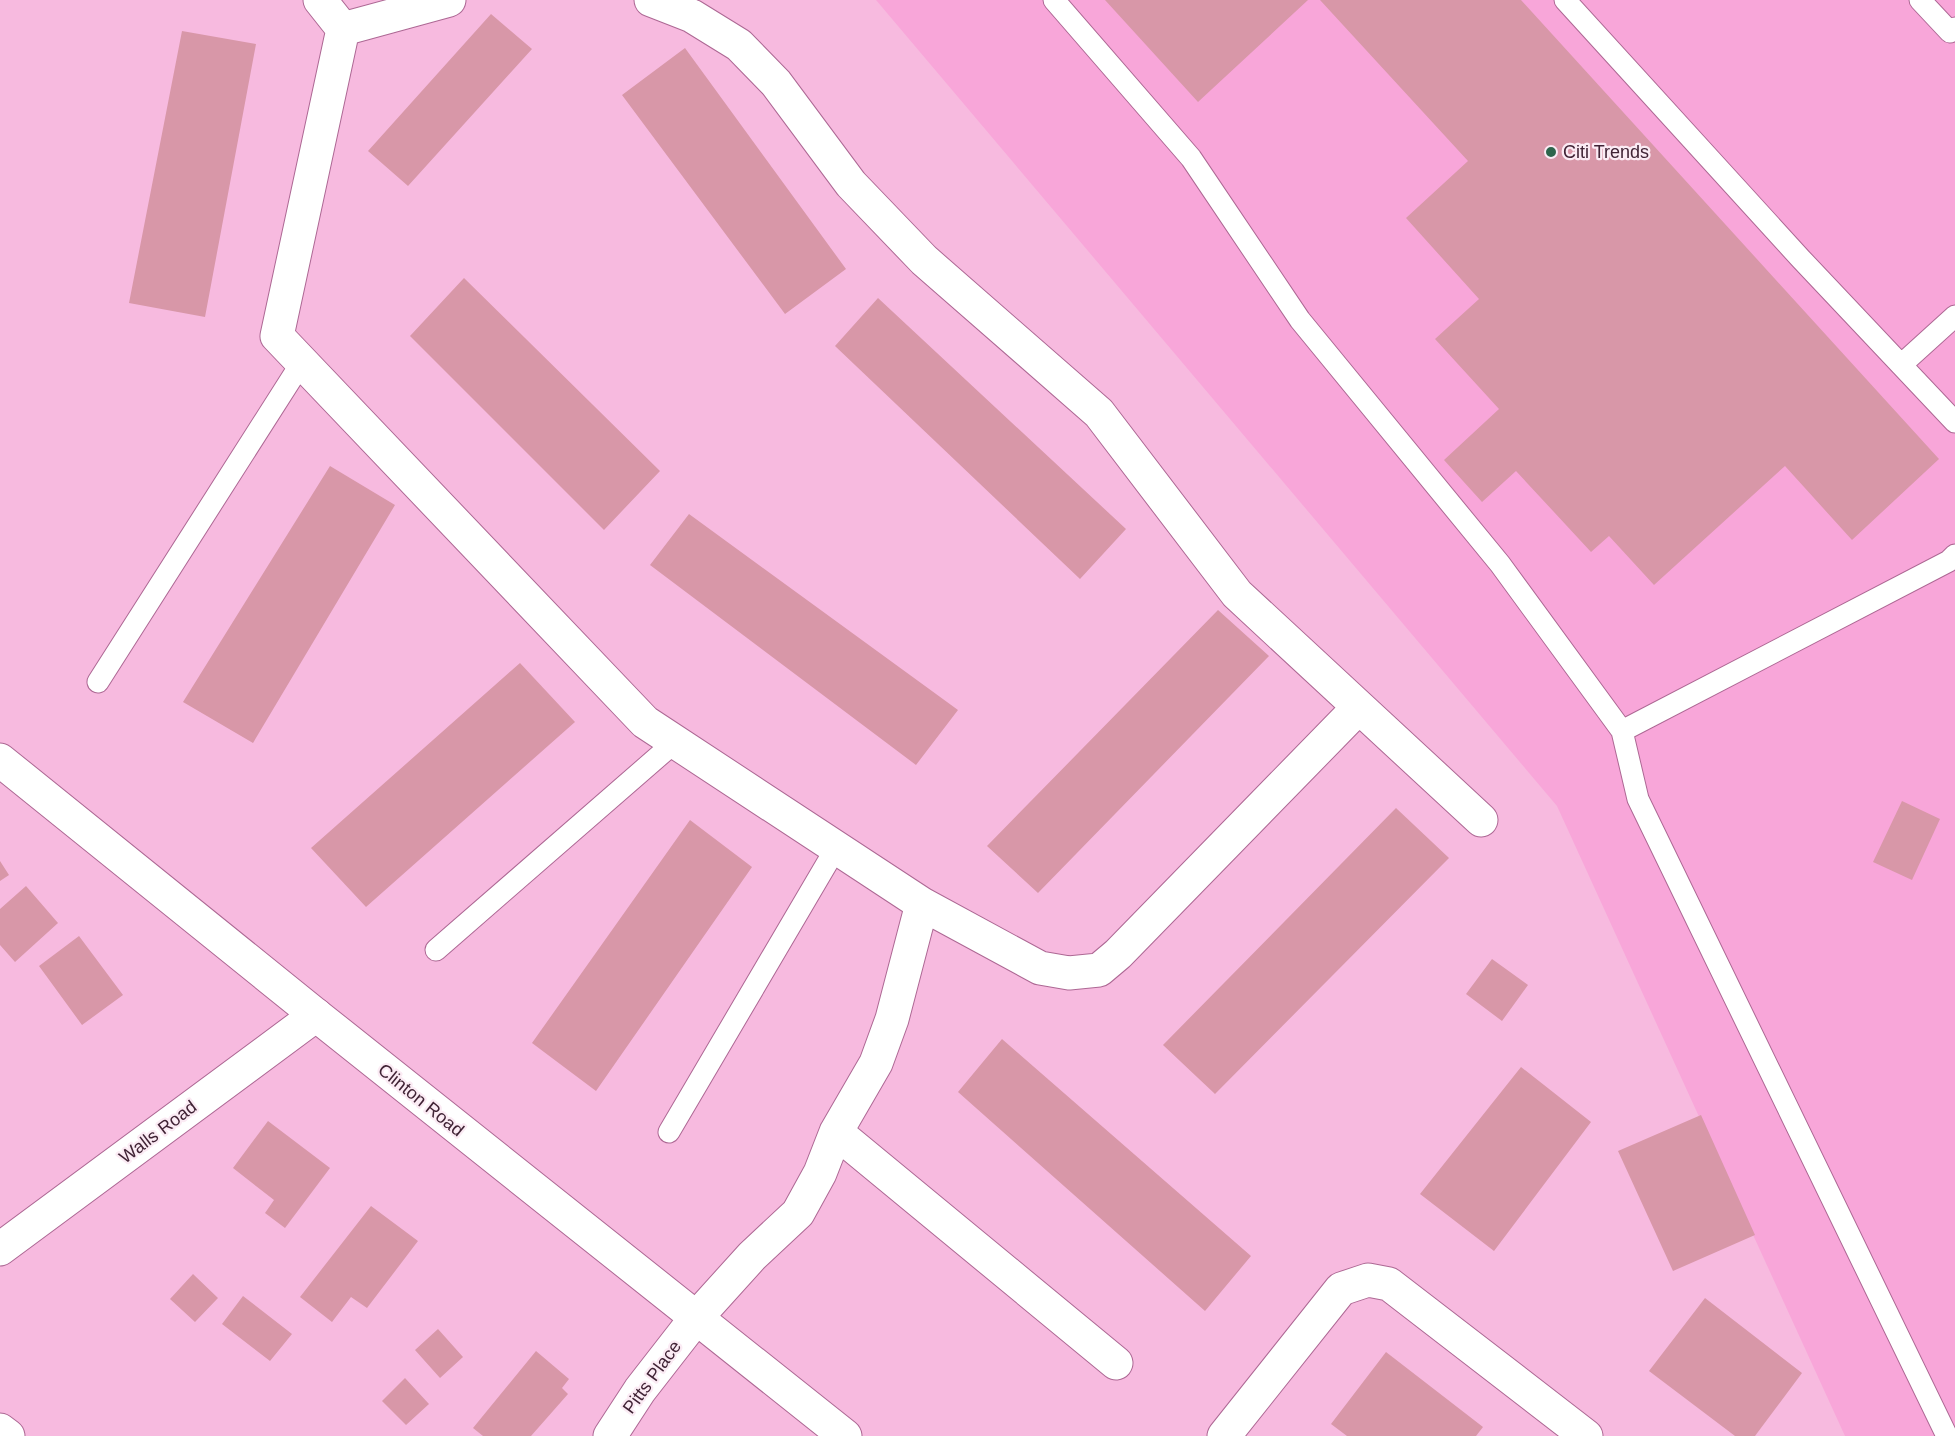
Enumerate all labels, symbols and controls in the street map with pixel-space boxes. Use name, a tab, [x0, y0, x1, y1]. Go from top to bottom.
place label: Citi Trends	[1563, 142, 1649, 162]
marker: Citi Trends	[1544, 145, 1558, 159]
street label: Clinton Road	[374, 1059, 468, 1141]
street label: Walls Road	[115, 1097, 201, 1167]
street label: Pitts Place	[619, 1337, 685, 1417]

